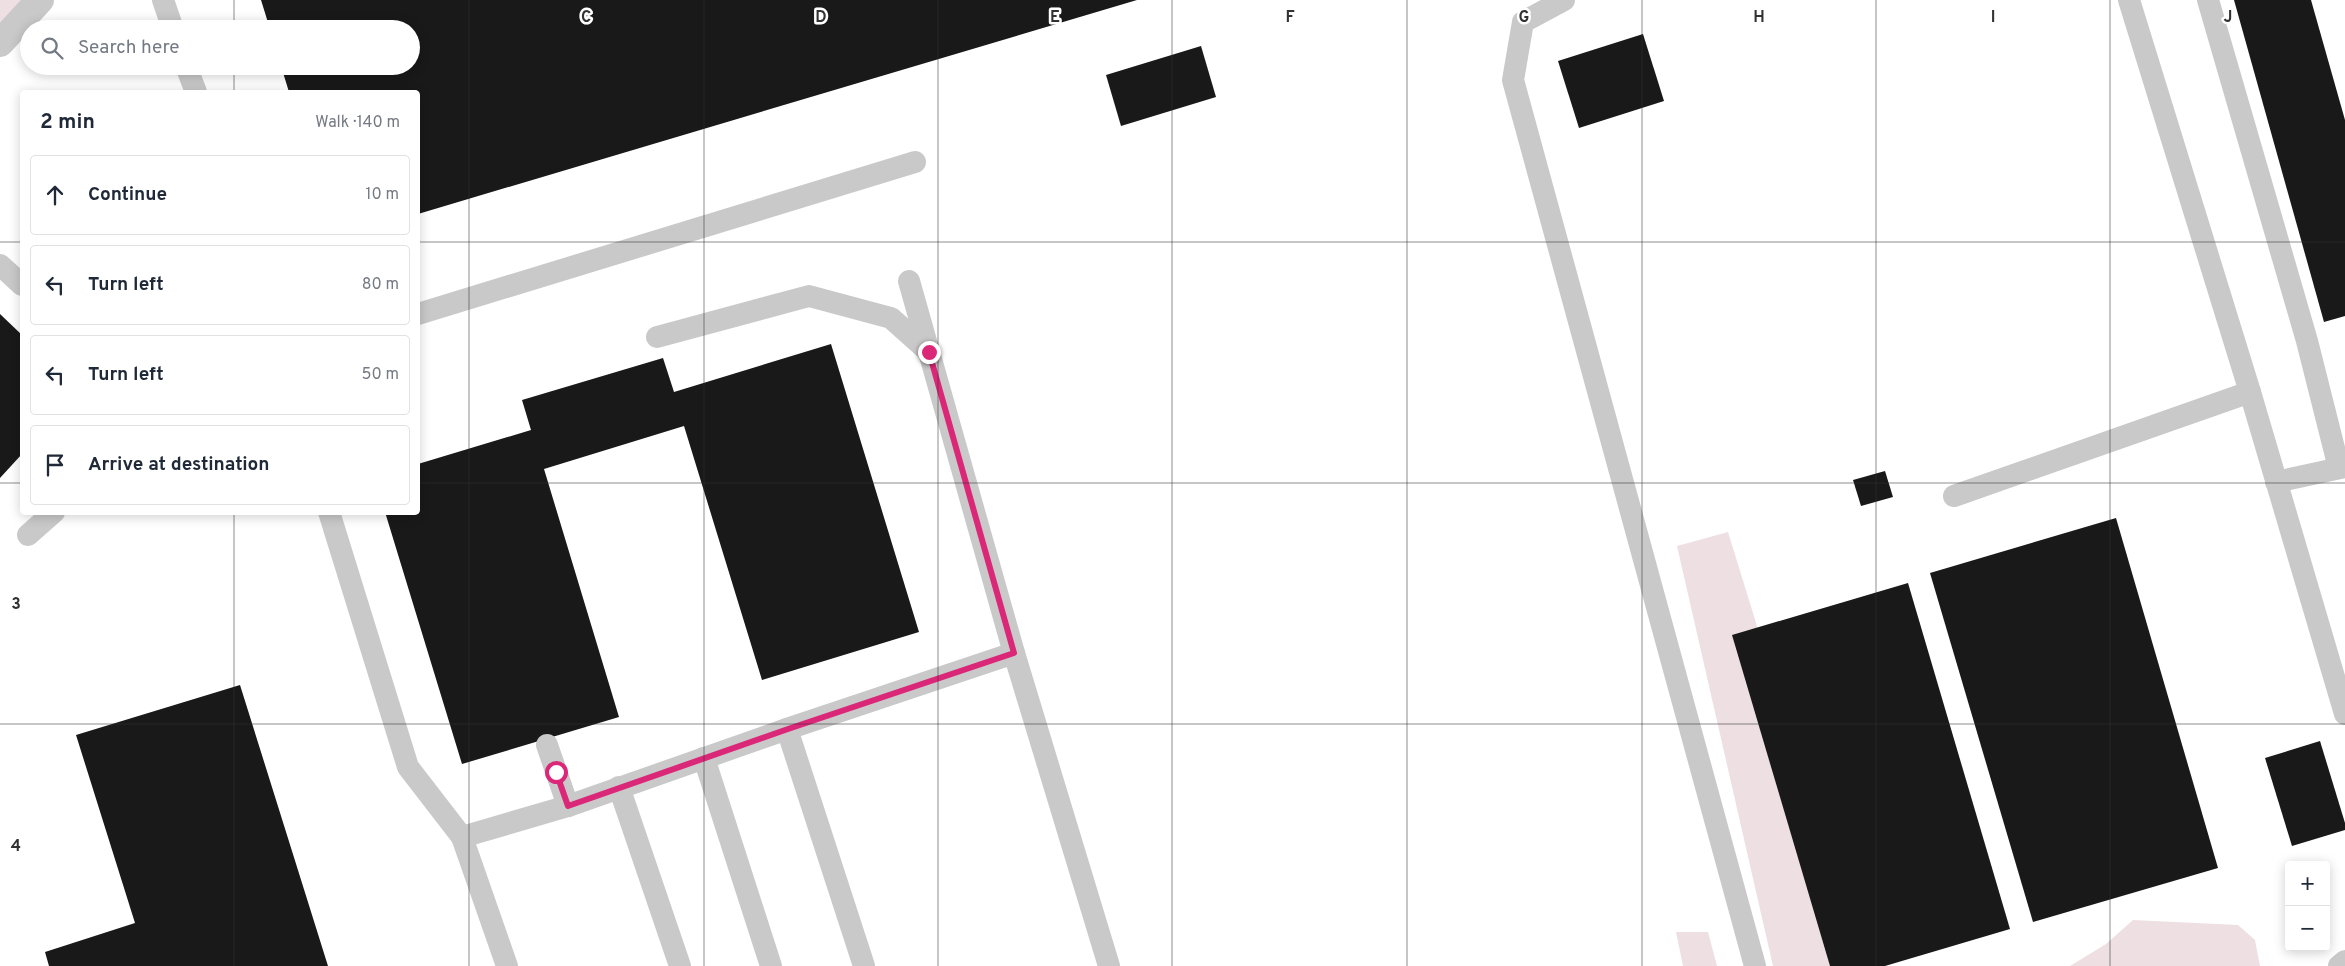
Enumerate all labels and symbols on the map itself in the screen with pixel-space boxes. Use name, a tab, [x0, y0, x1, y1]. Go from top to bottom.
text: C	[581, 8, 591, 28]
text: D	[815, 8, 827, 28]
text: E	[1050, 8, 1060, 28]
text: F	[1285, 8, 1295, 28]
text: G	[1519, 8, 1529, 28]
text: H	[1753, 8, 1765, 28]
text: I	[1991, 8, 1995, 28]
text: J	[2224, 8, 2232, 28]
route end	[918, 341, 941, 364]
text: 3	[11, 595, 21, 615]
route start	[545, 761, 568, 784]
text: 4	[11, 837, 21, 857]

